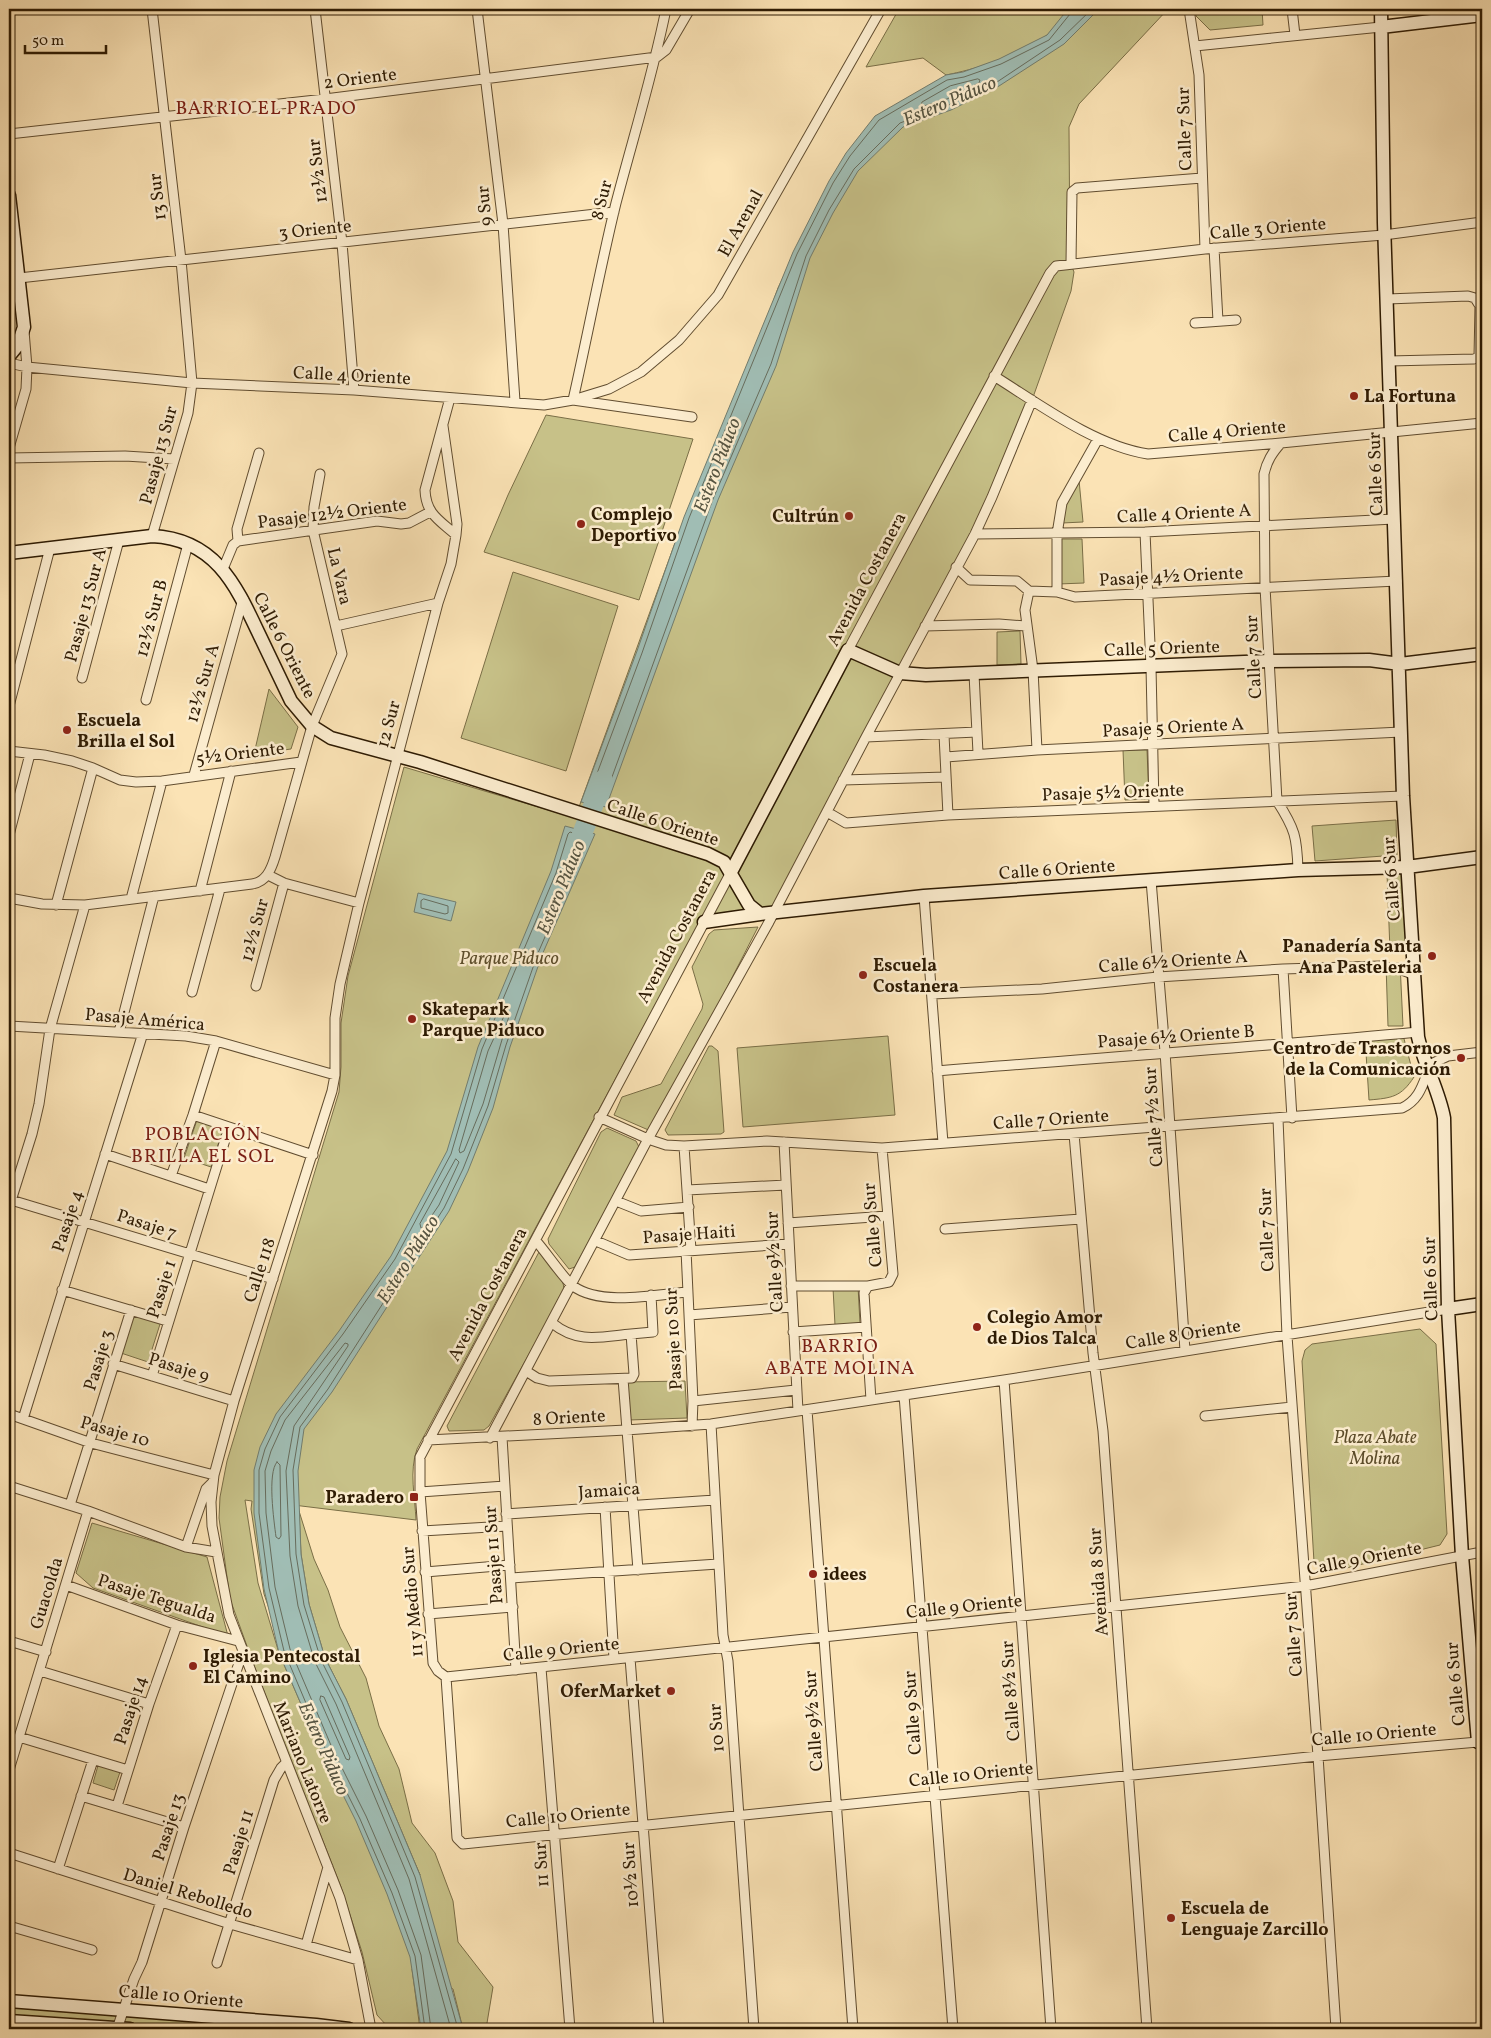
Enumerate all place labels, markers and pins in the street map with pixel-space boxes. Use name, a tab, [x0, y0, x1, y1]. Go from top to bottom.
place label: La Fortuna	[1364, 385, 1456, 410]
marker: La Fortuna	[1348, 390, 1360, 402]
place label: Complejo Deportivo	[591, 503, 677, 549]
place label: Cultrún	[772, 505, 839, 530]
marker: Cultrún	[843, 510, 855, 522]
marker: Complejo Deportivo	[575, 518, 587, 530]
place label: Escuela Brilla el Sol	[77, 709, 175, 755]
marker: Escuela Brilla el Sol	[61, 724, 73, 736]
place label: Panadería Santa Ana Pasteleria	[1282, 935, 1422, 981]
marker: Panadería Santa Ana Pasteleria	[1426, 950, 1438, 962]
place label: Escuela Costanera	[873, 954, 959, 1000]
marker: Escuela Costanera	[857, 969, 869, 981]
place label: Skatepark Parque Piduco	[422, 998, 545, 1044]
marker: Skatepark Parque Piduco	[406, 1013, 418, 1025]
place label: Centro de Trastornos de la Comunicación	[1273, 1037, 1451, 1083]
marker: Centro de Trastornos de la Comunicación	[1455, 1052, 1467, 1064]
place label: Colegio Amor de Dios Talca	[987, 1306, 1103, 1352]
marker: Colegio Amor de Dios Talca	[971, 1321, 983, 1333]
place label: Paradero	[325, 1486, 404, 1511]
marker: Paradero	[408, 1491, 420, 1503]
place label: idees	[823, 1563, 867, 1588]
marker: idees	[807, 1568, 819, 1580]
place label: Iglesia Pentecostal El Camino	[203, 1645, 360, 1691]
marker: Iglesia Pentecostal El Camino	[187, 1660, 199, 1672]
place label: OferMarket	[560, 1680, 661, 1705]
marker: OferMarket	[665, 1685, 677, 1697]
place label: Escuela de Lenguaje Zarcillo	[1181, 1897, 1329, 1943]
marker: Escuela de Lenguaje Zarcillo	[1165, 1912, 1177, 1924]

